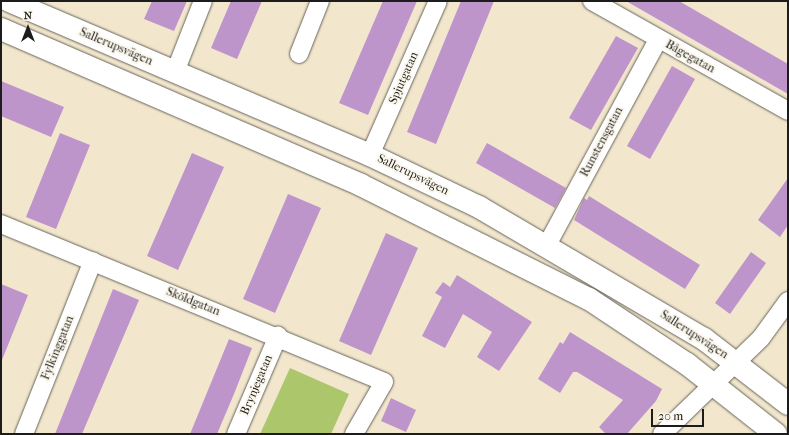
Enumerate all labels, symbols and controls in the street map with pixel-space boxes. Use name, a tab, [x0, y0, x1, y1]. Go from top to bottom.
north arrow	[8, 8, 48, 48]
text: N	[24, 9, 32, 22]
street label: Sallerupsvägen	[77, 25, 155, 69]
street label: Bågegatan	[663, 38, 717, 76]
street label: Spjutgatan	[386, 50, 422, 106]
street label: Runstensgatan	[578, 105, 626, 179]
street label: Sallerupsvägen	[375, 151, 451, 199]
street label: Sköldgatan	[164, 285, 222, 319]
street label: Sallerupsvägen	[657, 308, 731, 362]
street label: Fylkinggatan	[39, 314, 77, 382]
street label: Brynjegatan	[238, 353, 276, 417]
scale bar	[653, 401, 706, 427]
text: 20 m	[658, 409, 683, 423]

